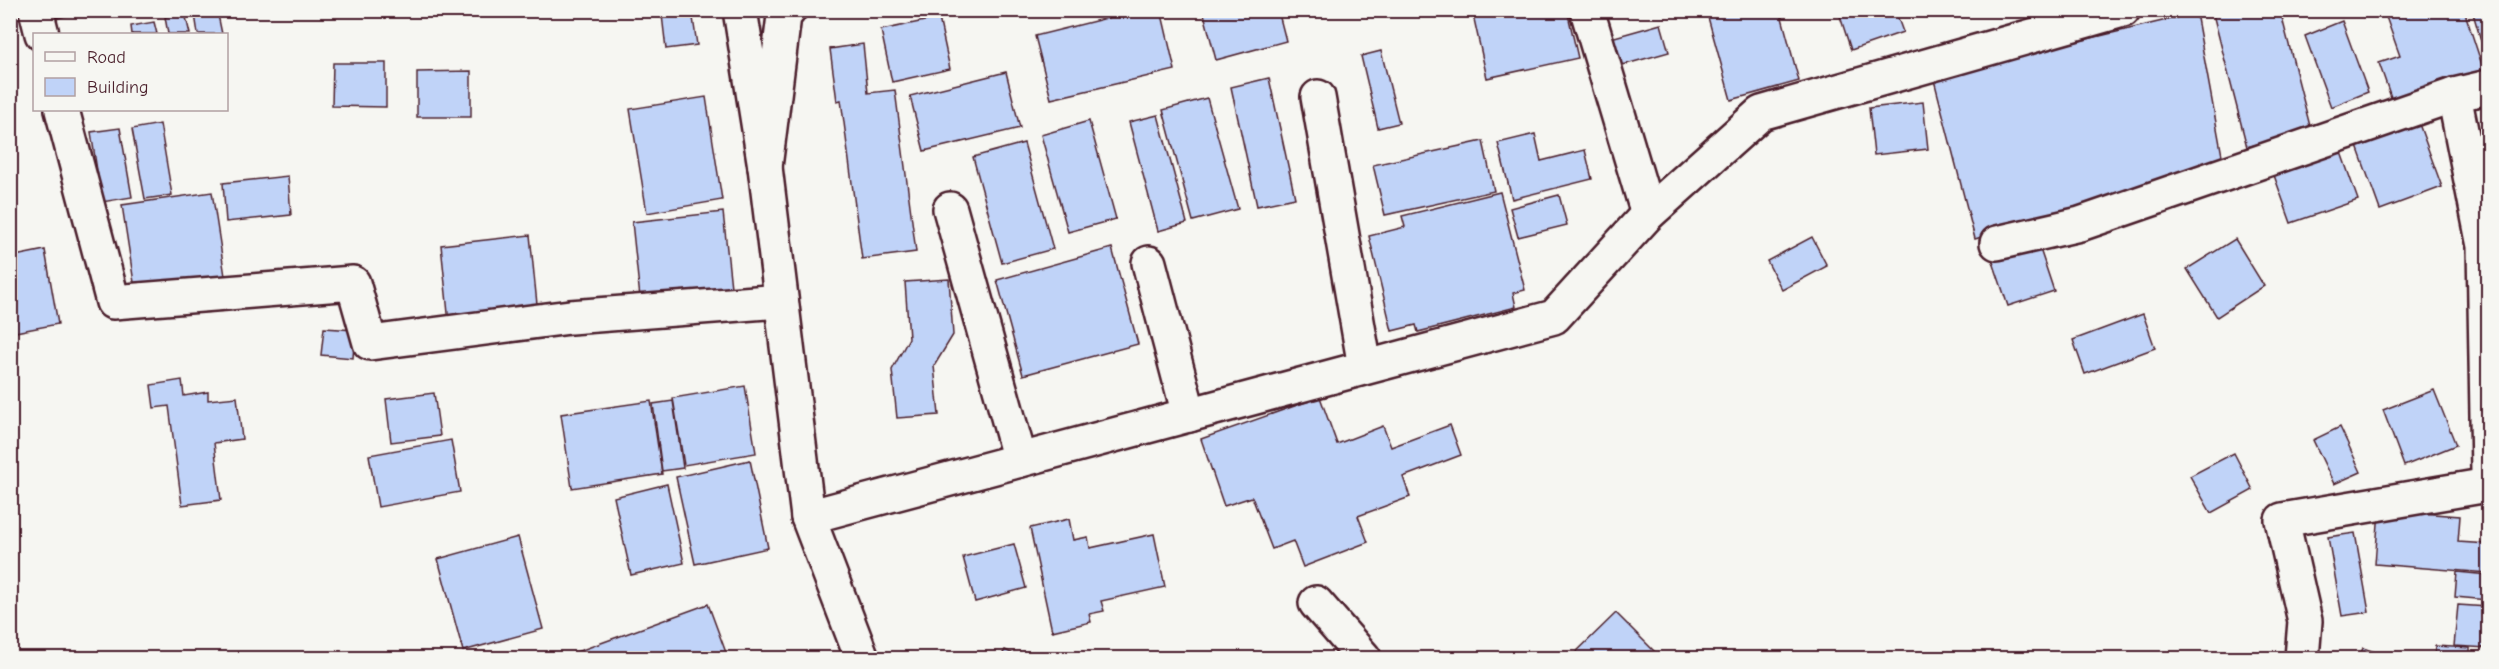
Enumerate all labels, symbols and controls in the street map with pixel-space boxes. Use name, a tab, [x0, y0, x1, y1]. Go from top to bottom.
legend	[33, 33, 228, 111]
text: Road	[87, 47, 126, 68]
text: Building	[87, 77, 149, 98]

